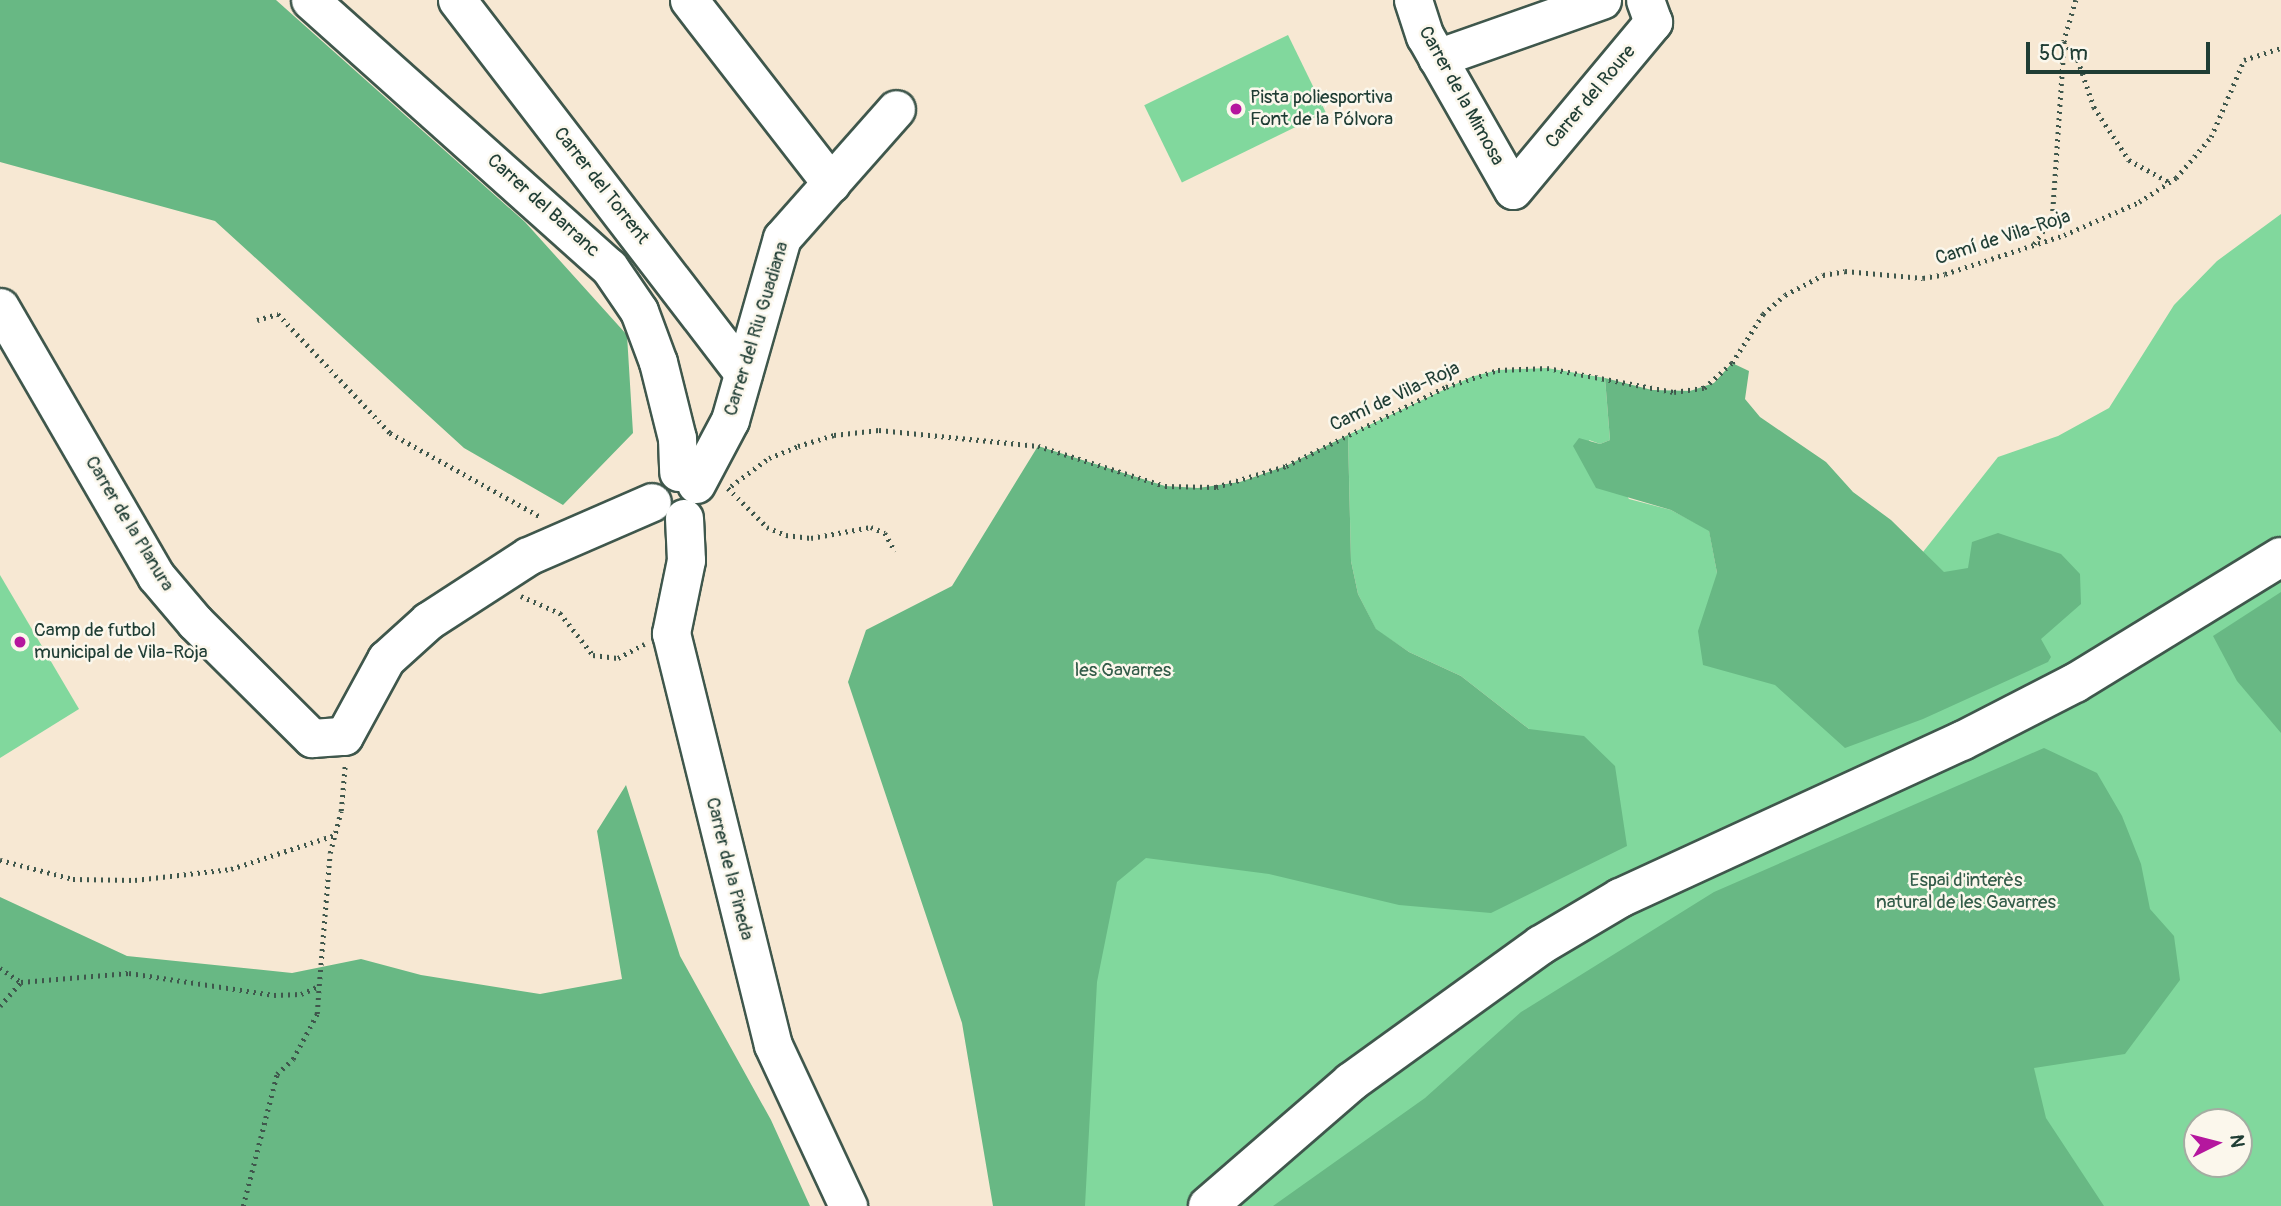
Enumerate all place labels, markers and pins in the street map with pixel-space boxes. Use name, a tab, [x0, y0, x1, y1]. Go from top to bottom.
place label: Pista poliesportiva Font de la Pólvora	[1250, 87, 1393, 131]
marker: Pista poliesportiva Font de la Pólvora	[1228, 101, 1244, 117]
place label: Camp de futbol municipal de Vila-Roja	[34, 620, 208, 664]
marker: Camp de futbol municipal de Vila-Roja	[12, 634, 28, 650]

